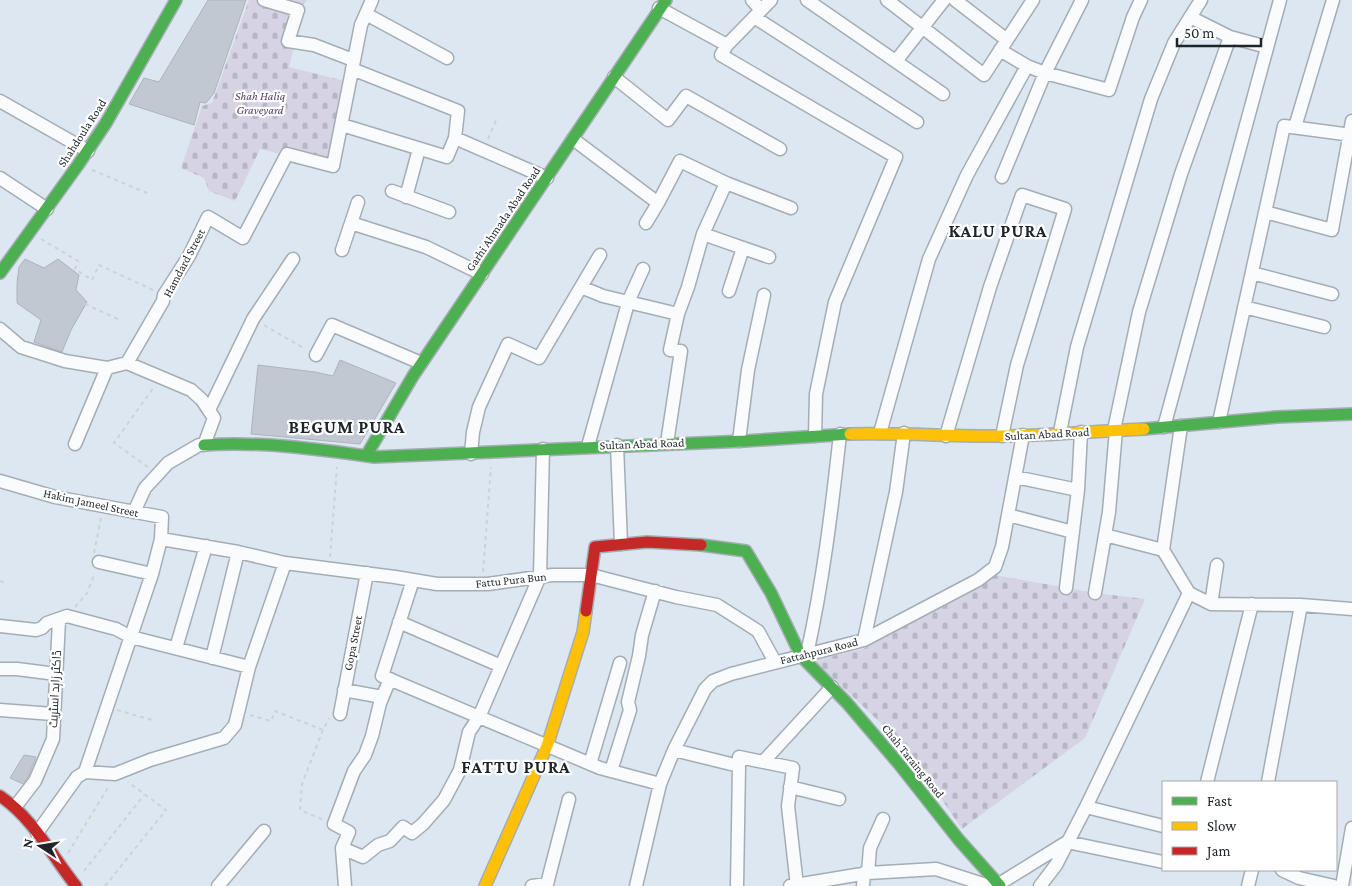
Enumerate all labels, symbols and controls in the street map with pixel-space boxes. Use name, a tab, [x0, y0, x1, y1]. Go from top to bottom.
scale bar	[1177, 15, 1261, 47]
text: 50 m	[1184, 25, 1214, 41]
park label: Shah Haliq Graveyard	[235, 89, 286, 117]
street label: Shahdoula Road	[55, 96, 109, 170]
street label: Garhi Ahmada Abad Road	[463, 163, 544, 274]
district label: KALU PURA	[948, 221, 1048, 241]
street label: Hamdard Street	[160, 225, 208, 300]
district label: BEGUM PURA	[289, 417, 406, 437]
street label: Sultan Abad Road	[1004, 425, 1090, 443]
street label: Sultan Abad Road	[599, 436, 685, 452]
street label: Hakim Jameel Street	[42, 486, 141, 520]
street label: Fattu Pura Bun	[475, 569, 548, 591]
street label: Gopa Street	[341, 613, 365, 672]
street label: Fattahpura Road	[779, 634, 860, 667]
street label: ڈاکٹر زاہد اسٹریٹ	[46, 650, 65, 728]
street label: Chah Taraing Road	[879, 721, 948, 801]
district label: FATTU PURA	[461, 757, 571, 777]
legend	[1162, 781, 1337, 871]
text: Fast	[1207, 793, 1233, 809]
text: Slow	[1207, 818, 1237, 834]
north arrow	[15, 821, 65, 871]
text: N	[18, 837, 36, 850]
text: Jam	[1205, 843, 1230, 860]

